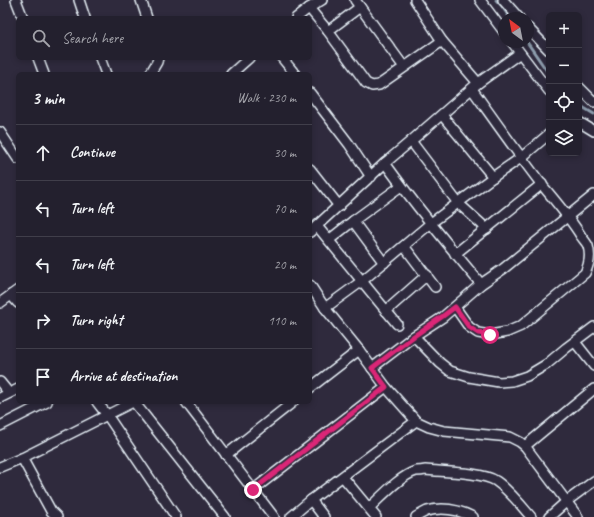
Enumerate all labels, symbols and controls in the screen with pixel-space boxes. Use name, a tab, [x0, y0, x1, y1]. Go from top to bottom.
north arrow	[498, 12, 534, 48]
map controls	[546, 12, 582, 156]
button: +	[546, 12, 582, 48]
search box	[16, 16, 312, 60]
icon: search	[30, 27, 52, 49]
text: Search here	[62, 29, 123, 48]
button: −	[546, 48, 582, 84]
button: locate	[546, 84, 582, 120]
text: 3 min	[32, 88, 65, 109]
text: Walk · 230 m	[237, 90, 296, 106]
button: layers	[546, 120, 582, 156]
icon: ahead	[32, 142, 54, 164]
text: Continue	[70, 143, 115, 162]
text: 30 m	[274, 145, 296, 161]
icon: left	[32, 198, 54, 220]
text: Turn left	[70, 199, 113, 218]
text: 70 m	[274, 201, 296, 217]
icon: left	[32, 254, 54, 276]
text: Turn left	[70, 255, 113, 274]
text: 20 m	[274, 257, 296, 273]
icon: right	[32, 310, 54, 332]
text: Turn right	[70, 311, 123, 330]
text: 110 m	[268, 313, 296, 329]
route start	[481, 326, 499, 344]
icon: arrive	[32, 366, 54, 388]
text: Arrive at destination	[70, 367, 177, 386]
route end	[244, 481, 262, 499]

